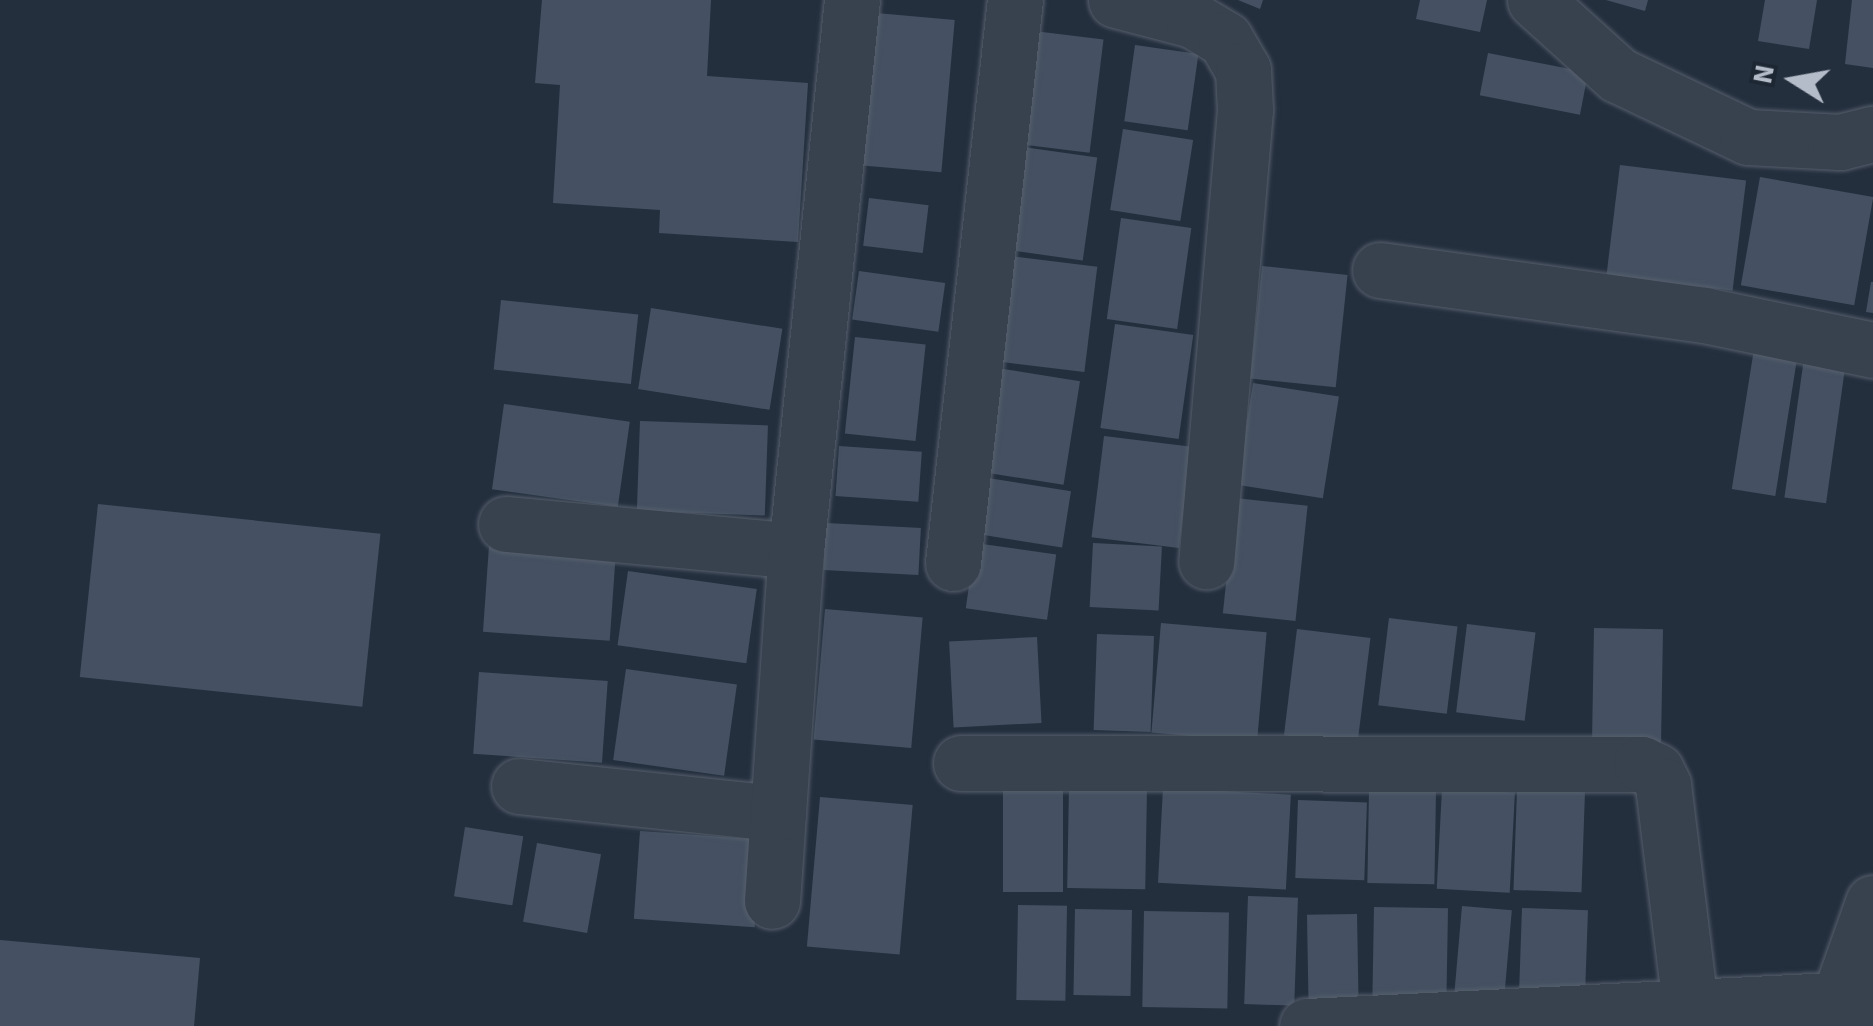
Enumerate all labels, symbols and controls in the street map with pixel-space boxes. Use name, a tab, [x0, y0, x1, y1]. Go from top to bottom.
north arrow	[1743, 30, 1843, 130]
text: N	[1742, 61, 1785, 87]

